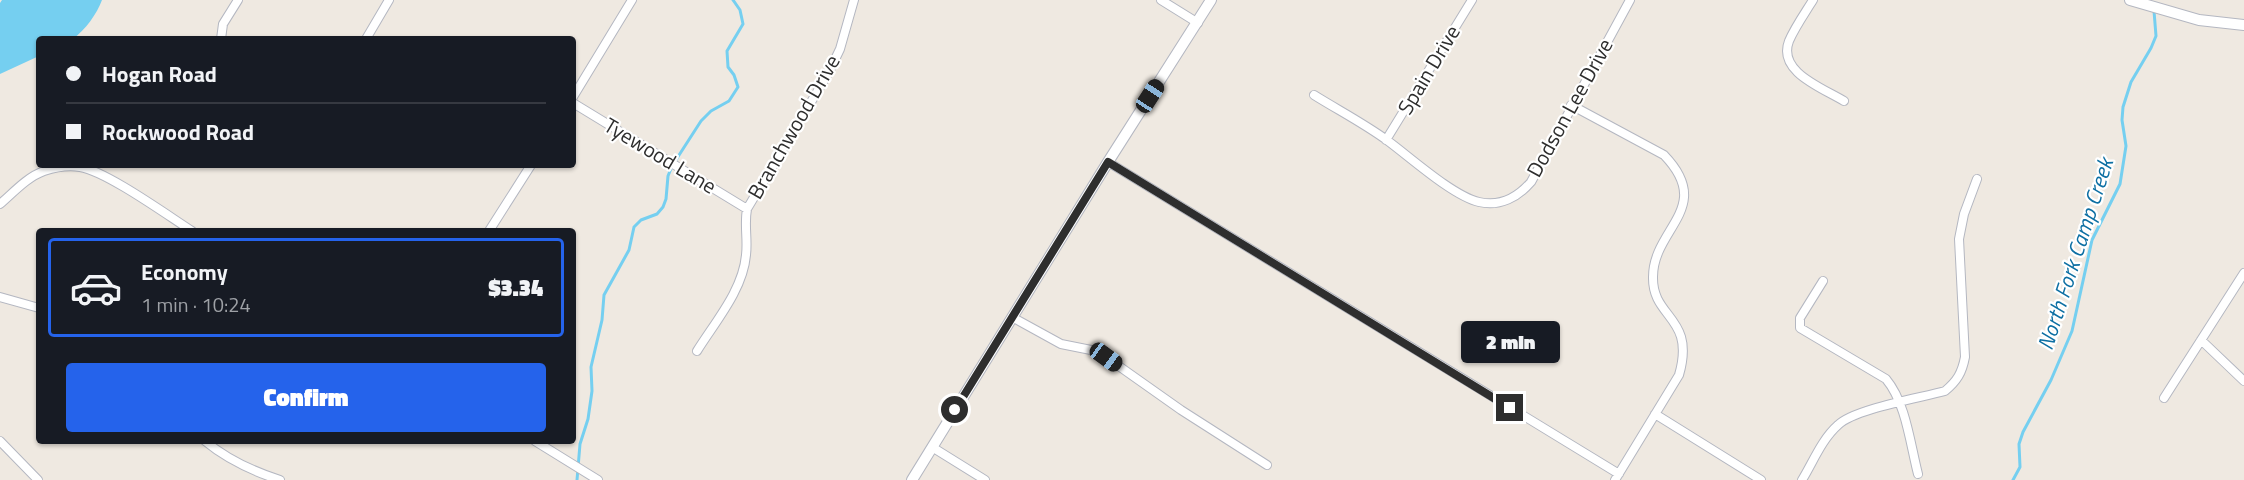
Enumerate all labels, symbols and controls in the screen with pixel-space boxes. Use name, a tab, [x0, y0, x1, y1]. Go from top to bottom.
street label: Spain Drive	[1389, 19, 1467, 120]
street label: Dodson Lee Drive	[1518, 32, 1620, 183]
street label: Branchwood Drive	[739, 48, 848, 205]
text: Hogan Road	[102, 57, 217, 91]
car	[1133, 76, 1167, 116]
street label: Tyewood Lane	[598, 109, 723, 201]
text: Rockwood Road	[102, 115, 254, 149]
water label: North Fork Camp Creek	[2028, 152, 2123, 354]
text: Economy	[141, 255, 228, 289]
icon: car	[69, 261, 123, 315]
text: $3.34	[488, 271, 543, 305]
text: 1 min · 10:24	[141, 289, 251, 320]
callout: 2 min	[1460, 321, 1559, 363]
text: 2 min	[1486, 326, 1535, 357]
car	[1086, 339, 1126, 375]
button: Confirm	[66, 363, 546, 432]
route end	[1496, 394, 1523, 421]
route start	[941, 396, 968, 423]

